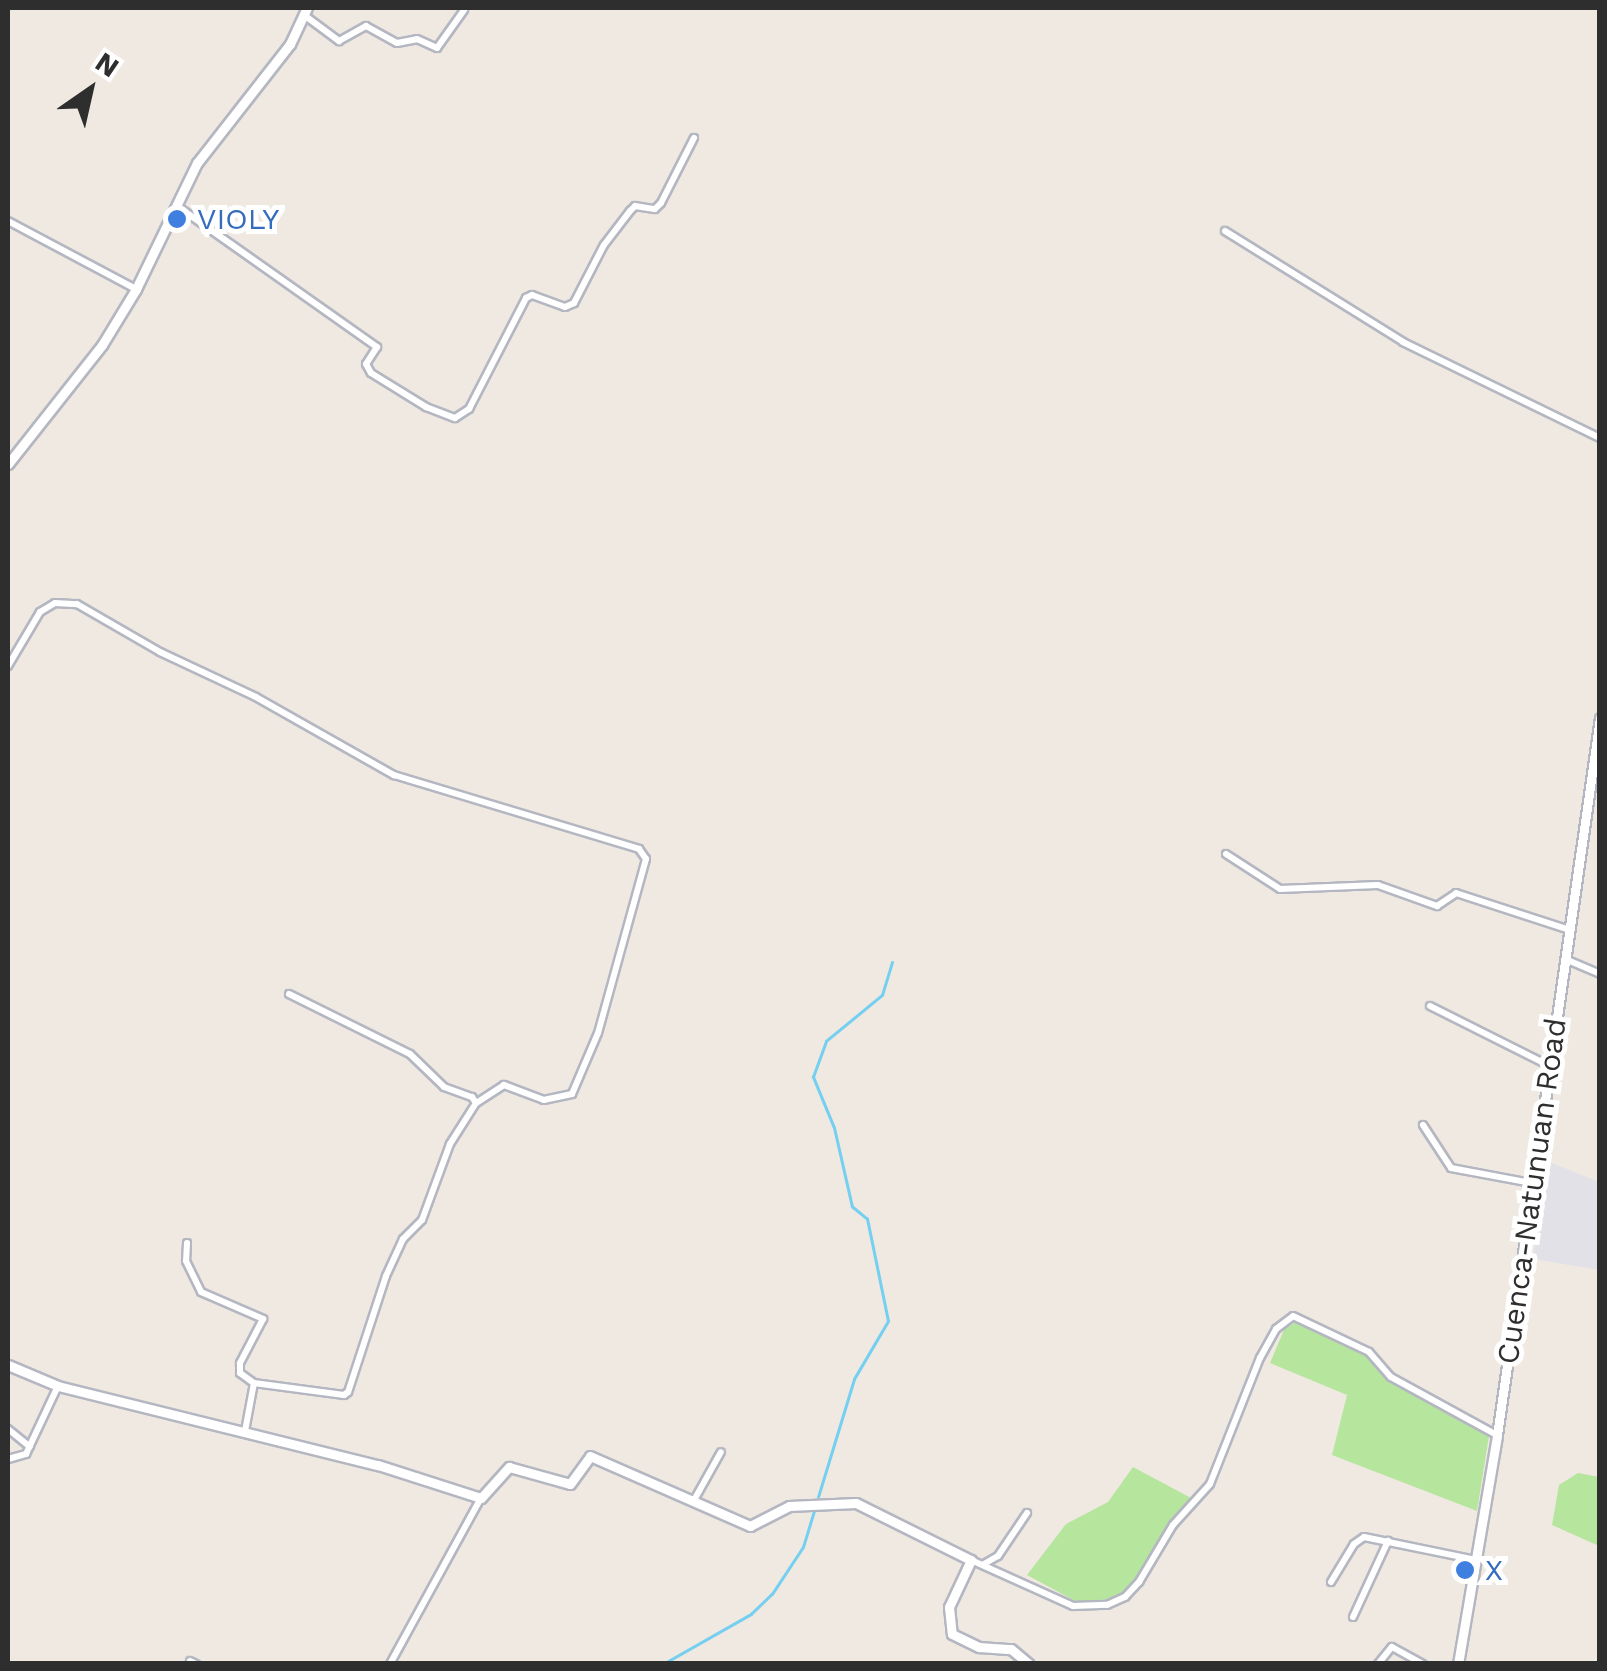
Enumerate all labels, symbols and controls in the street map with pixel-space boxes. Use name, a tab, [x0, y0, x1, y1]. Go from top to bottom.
north arrow	[40, 40, 140, 140]
text: N	[89, 45, 125, 84]
place label: VIOLY	[197, 201, 279, 237]
marker: VIOLY	[166, 208, 188, 230]
street label: Cuenca-Natunuan Road	[1490, 1016, 1574, 1366]
place label: X	[1485, 1552, 1503, 1588]
marker: X	[1454, 1559, 1476, 1581]

